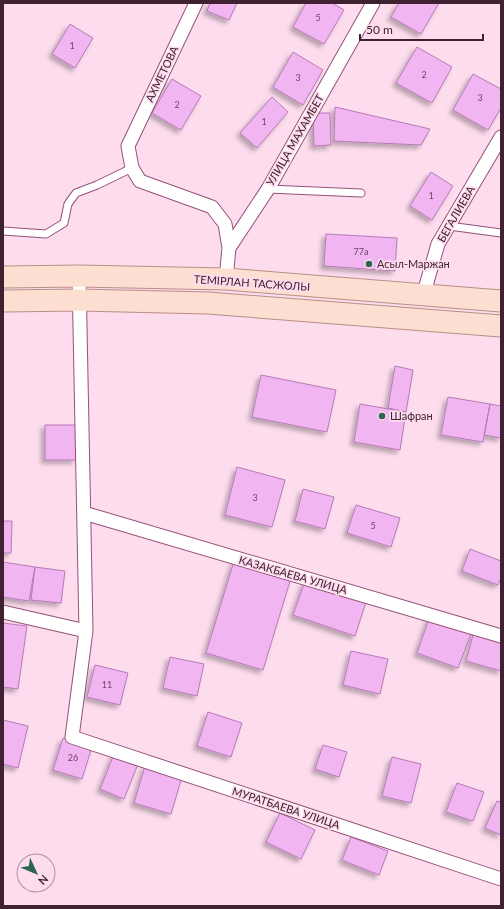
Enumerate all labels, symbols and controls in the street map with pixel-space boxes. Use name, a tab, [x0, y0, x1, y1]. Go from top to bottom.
house number: 5	[315, 12, 321, 23]
scale bar	[360, 16, 483, 42]
text: 50 m	[366, 22, 393, 37]
house number: 1	[69, 40, 75, 51]
street label: АХМЕТОВА	[142, 43, 181, 104]
house number: 2	[421, 69, 427, 80]
house number: 3	[295, 72, 301, 83]
street label: УЛИЦА МАХАМБЕТ	[263, 91, 326, 188]
house number: 3	[477, 92, 483, 103]
house number: 2	[174, 99, 180, 110]
house number: 1	[261, 116, 267, 127]
street label: БЕГАЛИЕВА	[434, 183, 477, 244]
house number: 1	[428, 190, 434, 201]
house number: 77а	[354, 246, 368, 257]
place label: Асыл-Маржан	[377, 257, 450, 270]
marker: Асыл-Маржан	[364, 259, 374, 269]
street label: ТЕМІРЛАН ТАСЖОЛЫ	[193, 272, 311, 293]
place label: Шафран	[390, 409, 433, 422]
marker: Шафран	[377, 411, 387, 421]
house number: 3	[252, 492, 258, 503]
house number: 5	[370, 520, 376, 531]
street label: КАЗАКБАЕВА УЛИЦА	[237, 553, 349, 596]
house number: 11	[102, 679, 112, 690]
house number: 26	[68, 752, 78, 763]
street label: МУРАТБАЕВА УЛИЦА	[231, 784, 342, 831]
north arrow	[16, 853, 56, 893]
text: N	[36, 873, 51, 888]

